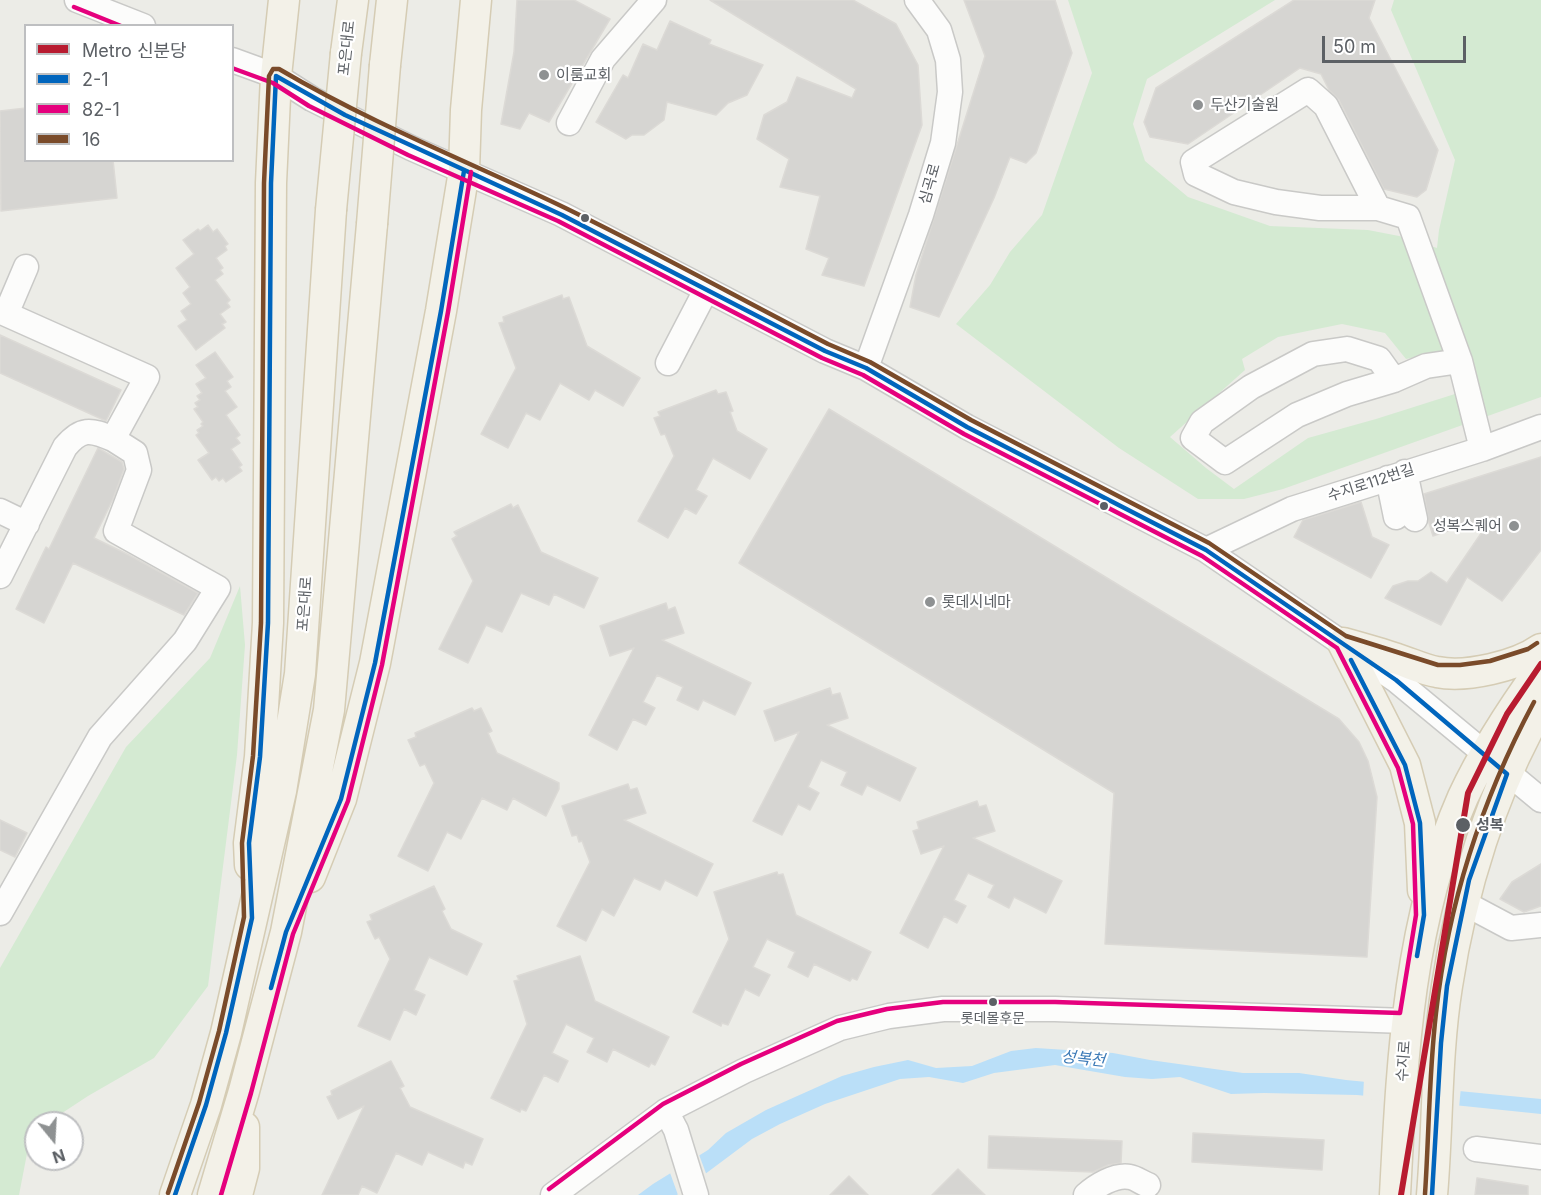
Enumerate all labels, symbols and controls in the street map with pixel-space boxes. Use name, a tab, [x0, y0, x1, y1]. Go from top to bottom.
street label: 포은대로	[335, 20, 359, 76]
legend	[24, 24, 234, 162]
scale bar	[1325, 24, 1469, 62]
text: 50 m	[1333, 36, 1376, 57]
text: Metro 신분당	[82, 40, 187, 61]
place label: 이룸교회	[556, 66, 611, 84]
marker: 이룸교회	[537, 68, 551, 82]
text: 2-1	[82, 69, 109, 90]
place label: 두산기술원	[1210, 96, 1279, 114]
marker: 두산기술원	[1191, 98, 1205, 112]
text: 82-1	[82, 99, 120, 120]
text: 16	[82, 129, 100, 150]
street label: 심곡로	[916, 162, 944, 206]
unlabelled marker	[579, 212, 591, 224]
street label: 수지로112번길	[1325, 460, 1417, 506]
unlabelled marker	[1098, 500, 1110, 512]
place label: 성복스퀘어	[1433, 517, 1502, 535]
marker: 성복스퀘어	[1507, 519, 1521, 533]
street label: 포은대로	[294, 576, 316, 632]
place label: 롯데시네마	[942, 593, 1011, 611]
marker: 롯데시네마	[923, 595, 937, 609]
marker: 성복	[1454, 816, 1472, 834]
place label: 성복	[1476, 816, 1504, 834]
marker: 롯데몰후문	[987, 996, 999, 1008]
place label: 롯데몰후문	[961, 1011, 1025, 1027]
street label: 수지로	[1394, 1040, 1414, 1082]
water label: 성복천	[1060, 1047, 1106, 1071]
north arrow	[24, 1111, 84, 1171]
text: N	[50, 1145, 68, 1168]

